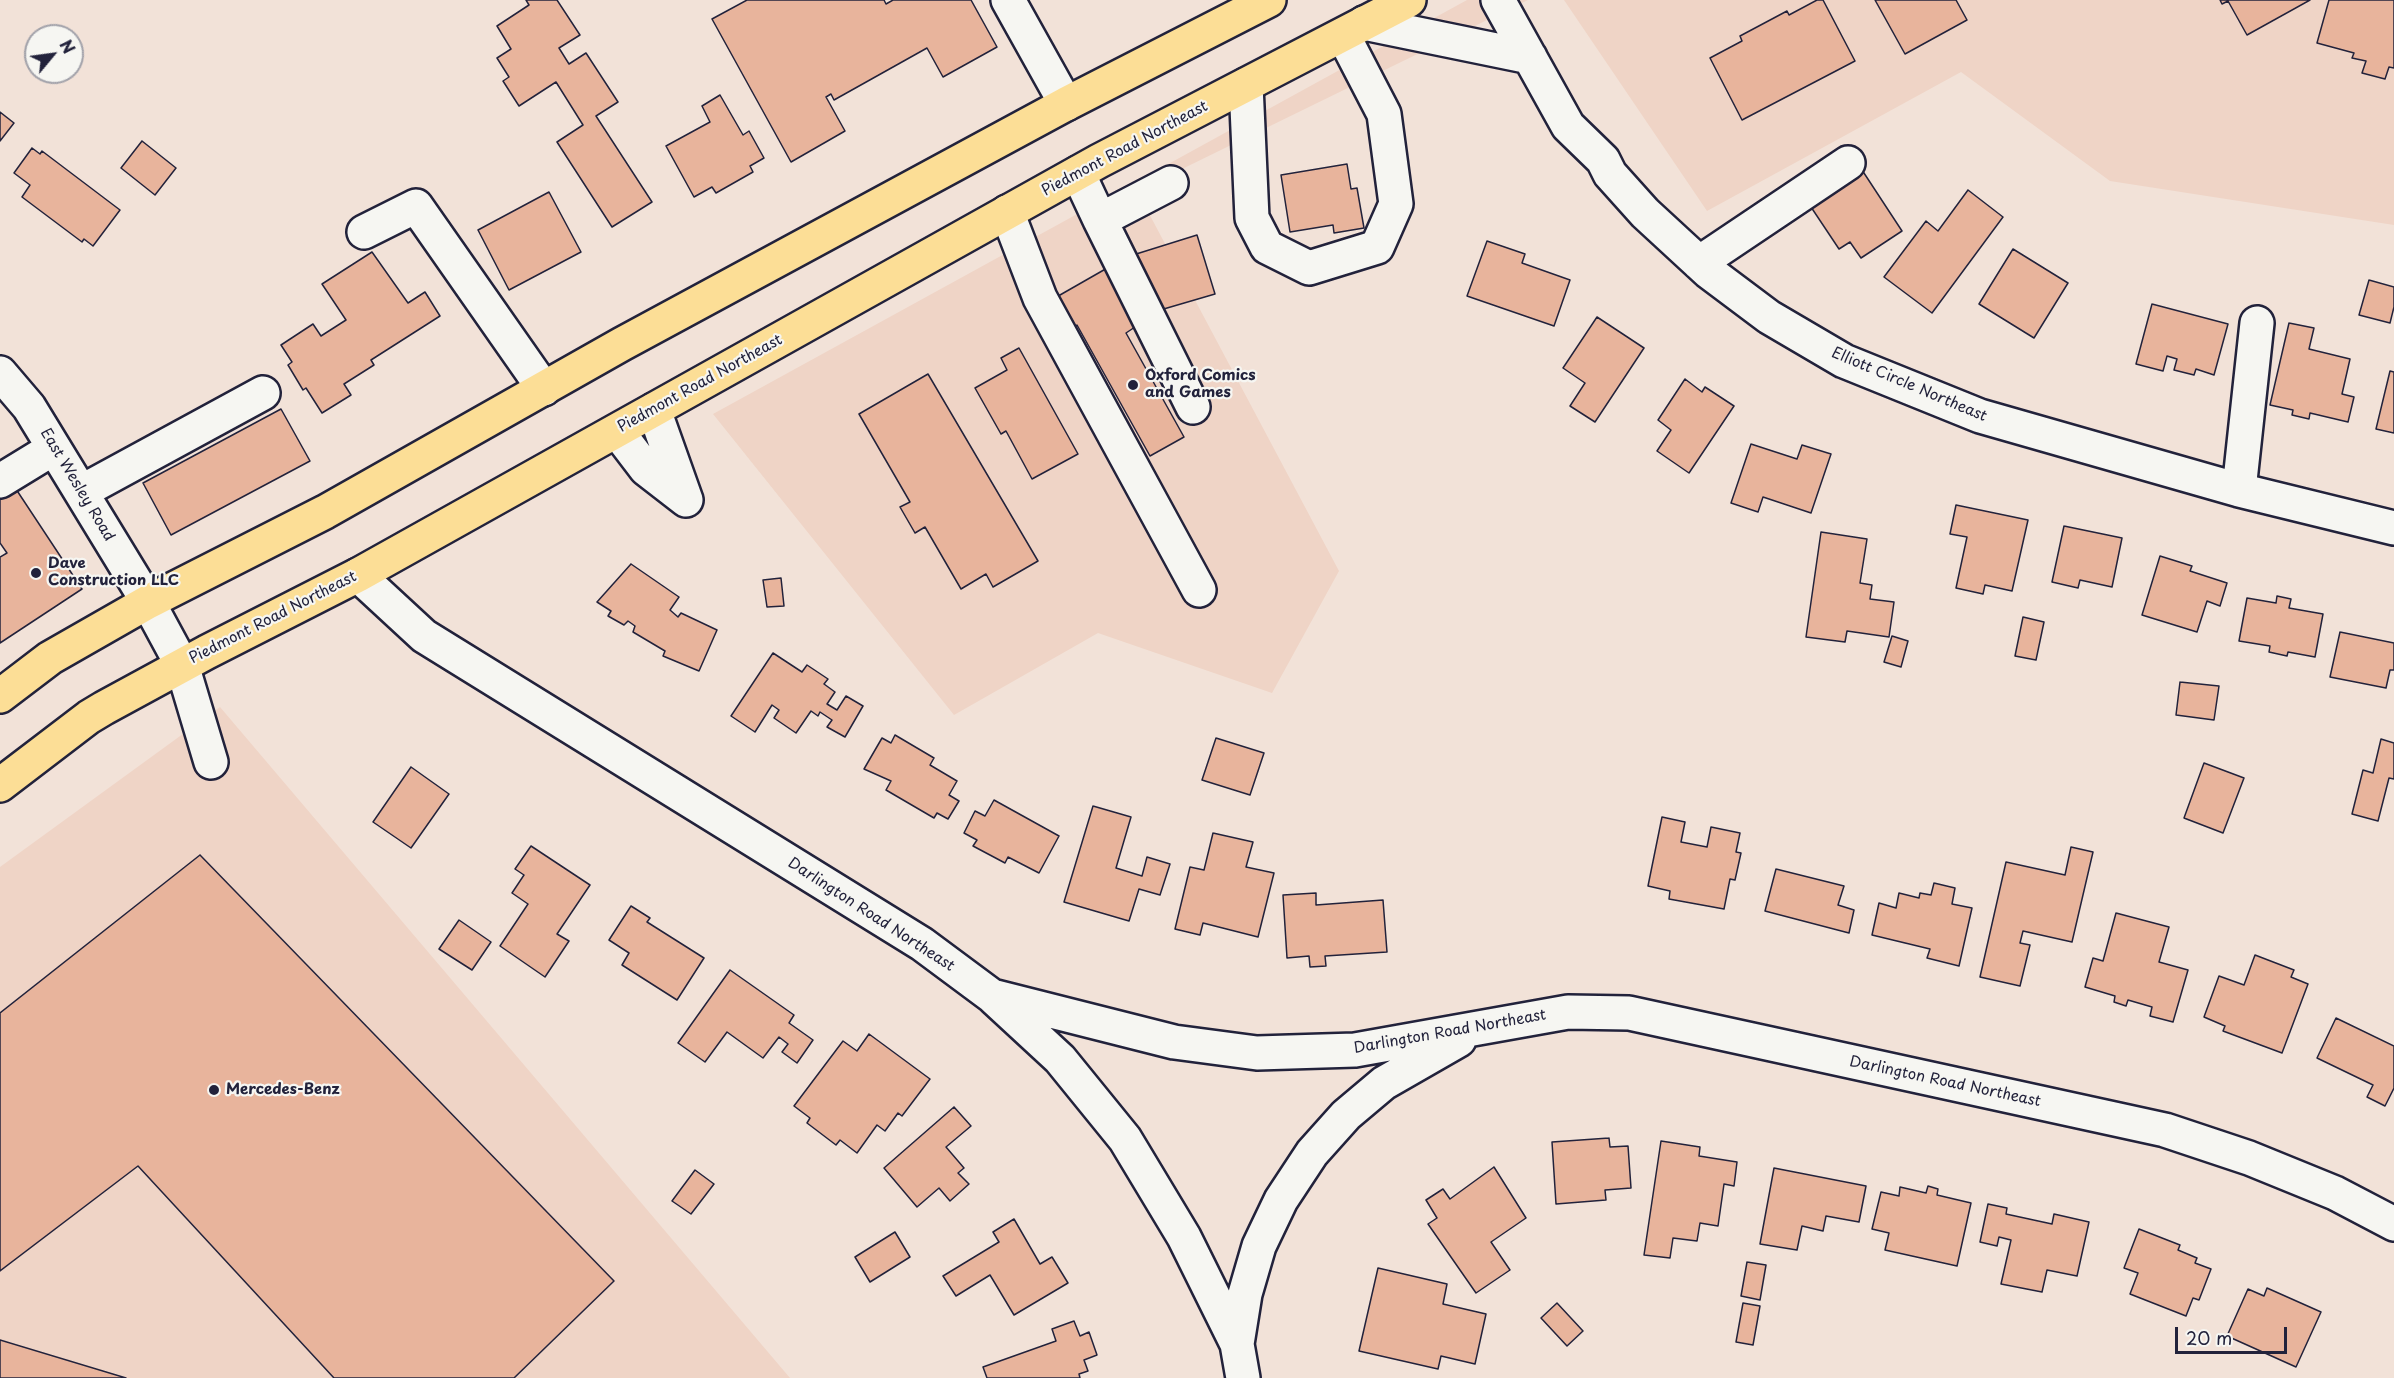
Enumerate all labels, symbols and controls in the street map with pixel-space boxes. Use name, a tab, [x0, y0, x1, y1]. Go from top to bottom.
north arrow	[24, 24, 84, 84]
text: N	[54, 35, 82, 58]
street label: Piedmont Road Northeast	[1039, 98, 1211, 200]
street label: Piedmont Road Northeast	[615, 331, 785, 437]
street label: Elliott Circle Northeast	[1829, 344, 1989, 426]
place label: Oxford Comics and Games	[1145, 367, 1256, 402]
marker: Oxford Comics and Games	[1126, 378, 1140, 392]
street label: East Wesley Road	[36, 425, 118, 545]
place label: Dave Construction LLC	[48, 555, 179, 590]
marker: Dave Construction LLC	[29, 566, 43, 580]
street label: Piedmont Road Northeast	[186, 568, 360, 668]
street label: Darlington Road Northeast	[784, 854, 958, 976]
street label: Darlington Road Northeast	[1352, 1006, 1548, 1058]
street label: Darlington Road Northeast	[1848, 1053, 2042, 1111]
place label: Mercedes-Benz	[226, 1081, 340, 1099]
marker: Mercedes-Benz	[207, 1083, 221, 1097]
scale bar	[2178, 1315, 2290, 1353]
text: 20 m	[2186, 1324, 2232, 1351]

